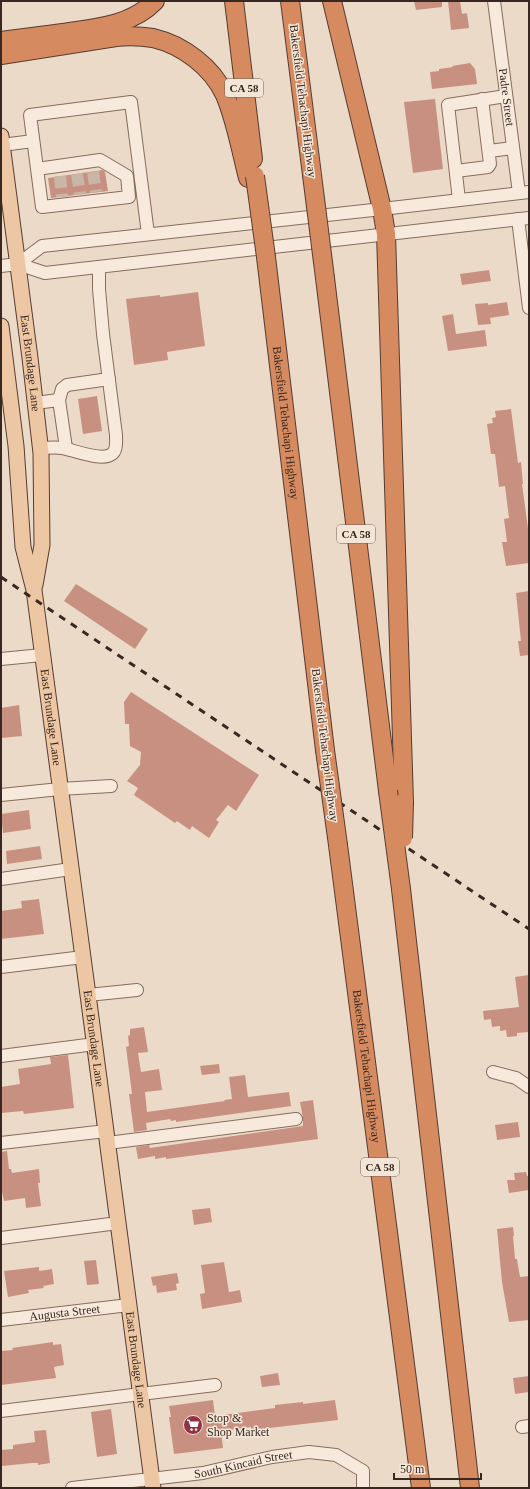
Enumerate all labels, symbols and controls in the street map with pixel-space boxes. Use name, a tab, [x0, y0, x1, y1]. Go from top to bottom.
street label: Bakersfield Tehachapi Highway	[287, 24, 319, 178]
street label: Padre Street	[496, 67, 517, 128]
road number: CA 58	[225, 79, 263, 97]
street label: East Brundage Lane	[17, 314, 43, 412]
street label: Bakersfield Tehachapi Highway	[270, 345, 302, 500]
road number: CA 58	[337, 525, 375, 543]
street label: East Brundage Lane	[38, 668, 64, 766]
street label: Bakersfield Tehachapi Highway	[309, 668, 341, 822]
street label: East Brundage Lane	[80, 989, 107, 1088]
street label: Bakersfield Tehachapi Highway	[350, 989, 383, 1144]
road number: CA 58	[361, 1158, 399, 1176]
street label: Augusta Street	[28, 1301, 101, 1324]
street label: East Brundage Lane	[123, 1311, 149, 1409]
place label: Stop & Shop Market	[207, 1411, 270, 1439]
supermarket icon: Stop & Shop Market	[182, 1414, 204, 1436]
street label: South Kincaid Street	[193, 1447, 294, 1481]
scale bar	[394, 1455, 481, 1481]
text: 50 m	[400, 1462, 425, 1476]

